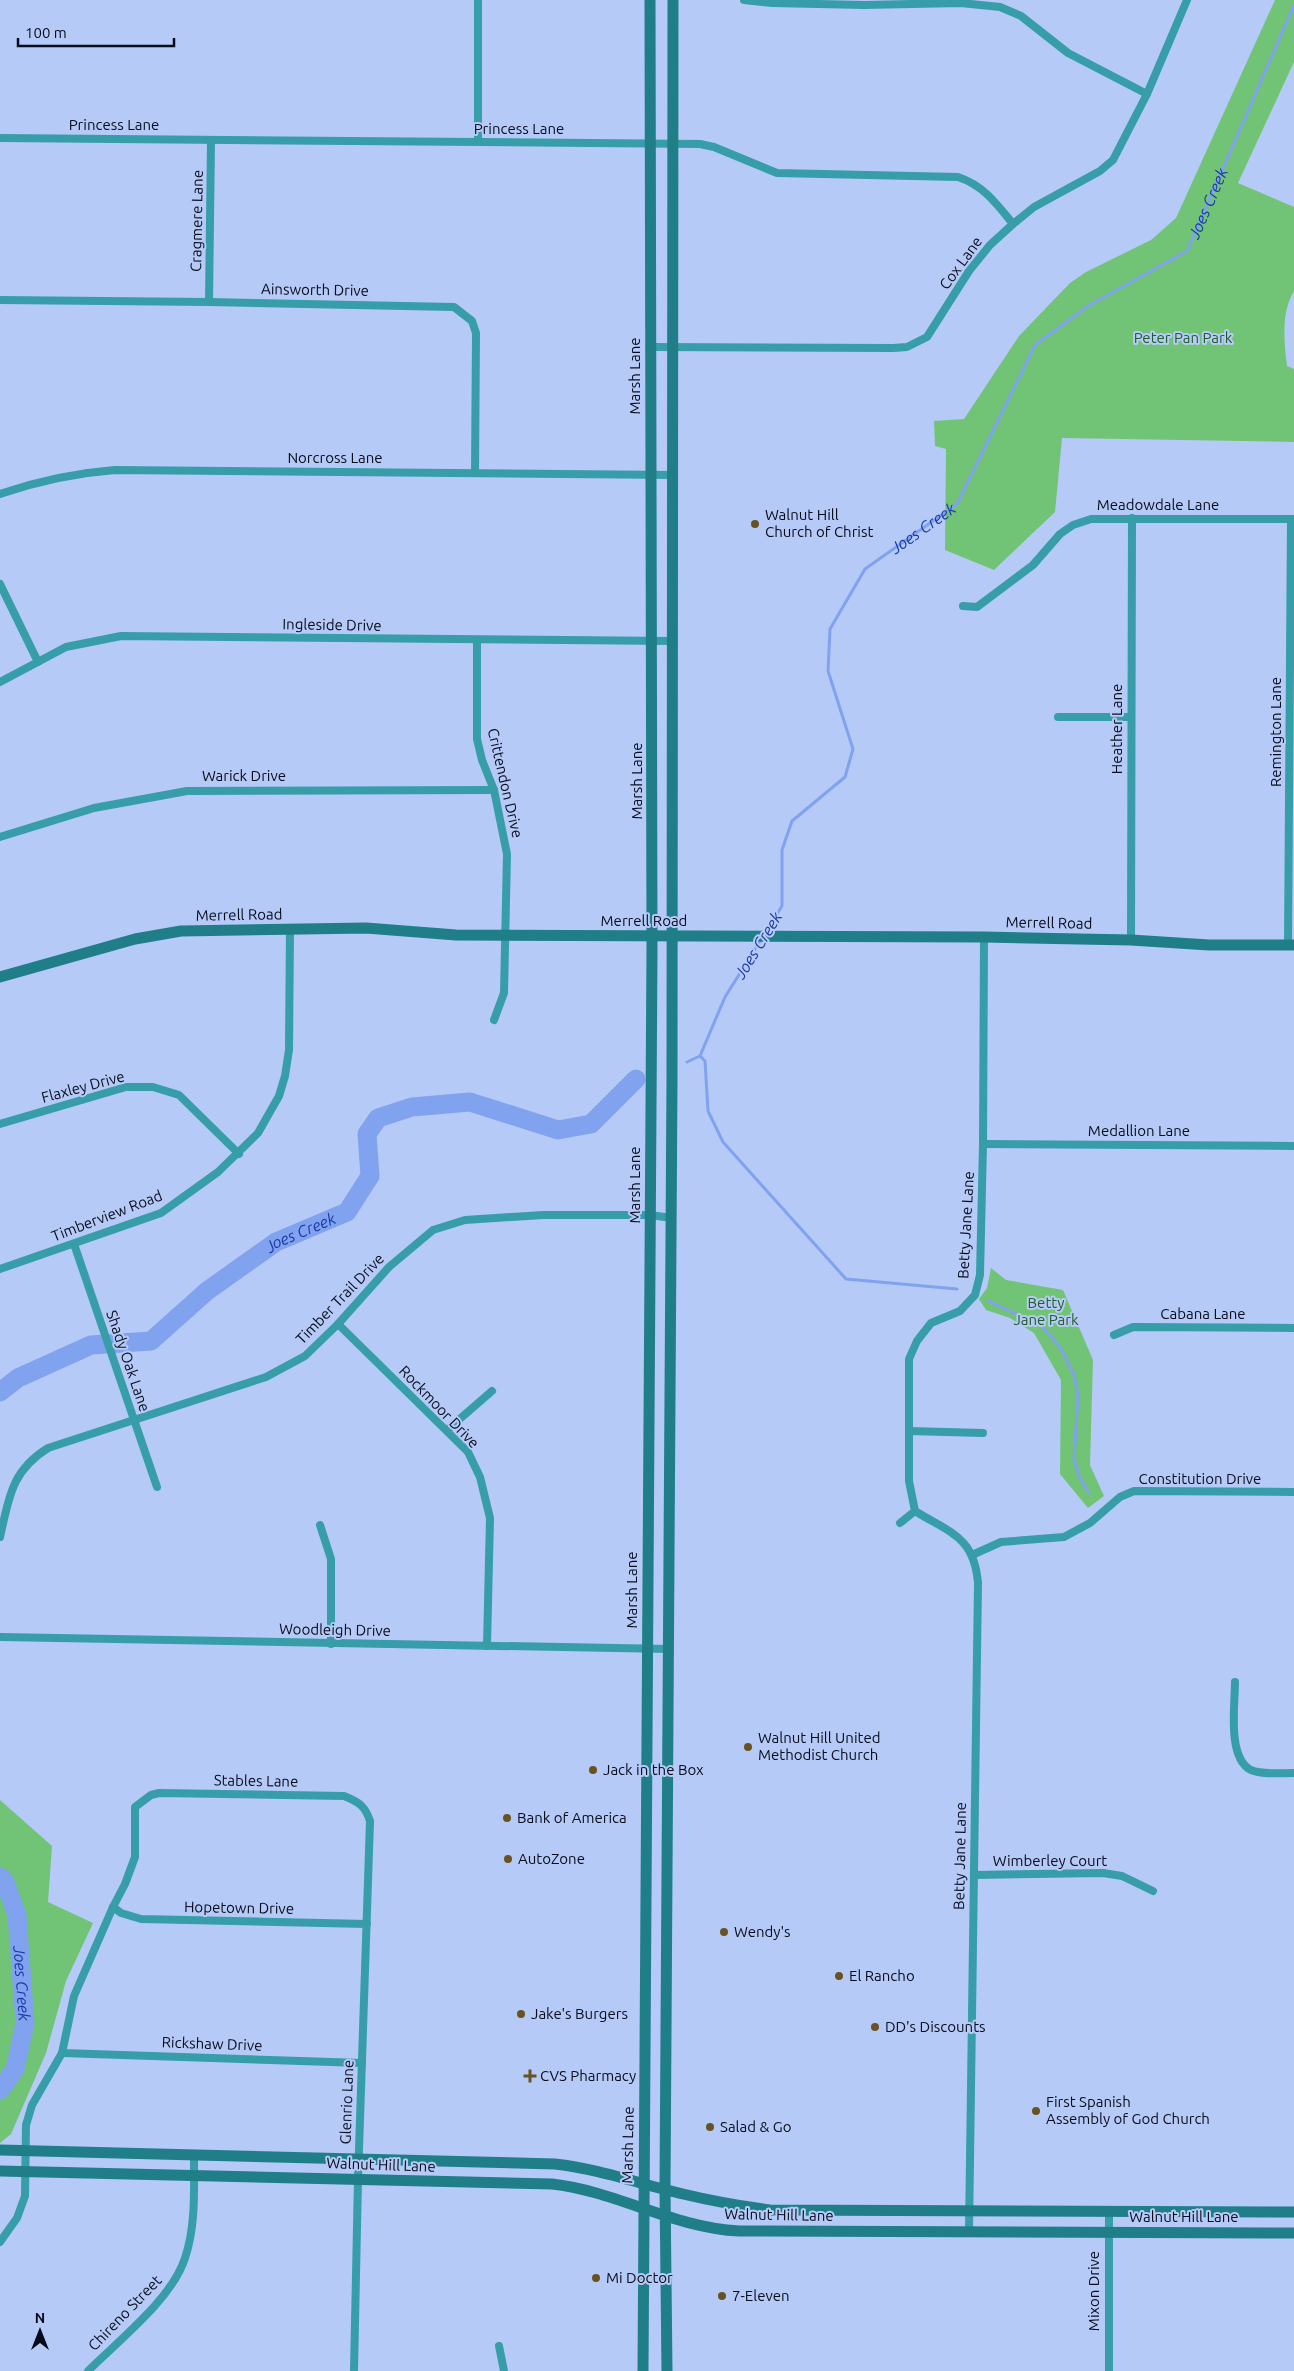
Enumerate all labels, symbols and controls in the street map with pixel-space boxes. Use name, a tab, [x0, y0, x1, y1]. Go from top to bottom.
scale bar	[18, 15, 174, 47]
text: 100 m	[25, 24, 67, 41]
street label: Princess Lane	[69, 116, 159, 133]
street label: Princess Lane	[474, 120, 564, 137]
water label: Joes Creek	[1184, 164, 1231, 242]
street label: Cragmere Lane	[187, 170, 206, 272]
street label: Cox Lane	[936, 233, 985, 292]
street label: Ainsworth Drive	[261, 280, 369, 299]
park label: Peter Pan Park	[1134, 329, 1233, 346]
street label: Marsh Lane	[626, 337, 643, 415]
street label: Norcross Lane	[287, 449, 383, 466]
street label: Meadowdale Lane	[1097, 496, 1219, 513]
water label: Joes Creek	[886, 499, 959, 558]
place label: Walnut Hill Church of Christ	[765, 506, 873, 540]
marker: Walnut Hill Church of Christ	[749, 518, 761, 530]
street label: Ingleside Drive	[282, 615, 382, 634]
street label: Remington Lane	[1267, 677, 1284, 787]
street label: Heather Lane	[1108, 684, 1125, 774]
street label: Crittendon Drive	[485, 726, 526, 839]
street label: Marsh Lane	[628, 742, 645, 820]
street label: Warick Drive	[202, 767, 286, 784]
street label: Merrell Road	[195, 905, 283, 924]
water label: Joes Creek	[730, 908, 786, 982]
street label: Merrell Road	[601, 912, 687, 929]
street label: Merrell Road	[1005, 913, 1093, 932]
street label: Flaxley Drive	[39, 1067, 126, 1106]
street label: Medallion Lane	[1088, 1122, 1190, 1139]
street label: Marsh Lane	[626, 1146, 643, 1224]
street label: Betty Jane Lane	[954, 1171, 977, 1279]
street label: Timberview Road	[49, 1187, 165, 1244]
water label: Joes Creek	[261, 1209, 339, 1256]
street label: Timber Trail Drive	[292, 1250, 387, 1347]
park label: Betty Jane Park	[1013, 1294, 1079, 1328]
street label: Cabana Lane	[1160, 1305, 1246, 1322]
street label: Shady Oak Lane	[103, 1308, 154, 1414]
street label: Rockmoor Drive	[396, 1362, 483, 1451]
street label: Constitution Drive	[1139, 1470, 1261, 1487]
street label: Marsh Lane	[623, 1551, 640, 1629]
street label: Woodleigh Drive	[279, 1620, 391, 1639]
place label: Walnut Hill United Methodist Church	[758, 1729, 880, 1763]
marker: Walnut Hill United Methodist Church	[742, 1741, 754, 1753]
place label: Jack in the Box	[603, 1761, 704, 1778]
marker: Jack in the Box	[587, 1764, 599, 1776]
street label: Stables Lane	[214, 1771, 298, 1790]
street label: Betty Jane Lane	[950, 1802, 969, 1910]
place label: Bank of America	[517, 1809, 627, 1826]
marker: Bank of America	[501, 1812, 513, 1824]
place label: AutoZone	[518, 1850, 585, 1867]
street label: Wimberley Court	[993, 1852, 1107, 1869]
marker: AutoZone	[502, 1853, 514, 1865]
street label: Hopetown Drive	[184, 1898, 294, 1917]
place label: Wendy's	[734, 1923, 791, 1940]
marker: Wendy's	[718, 1926, 730, 1938]
water label: Joes Creek	[10, 1944, 34, 2023]
place label: El Rancho	[849, 1967, 915, 1984]
marker: El Rancho	[833, 1970, 845, 1982]
place label: Jake's Burgers	[531, 2005, 628, 2022]
marker: Jake's Burgers	[515, 2008, 527, 2020]
place label: DD's Discounts	[885, 2018, 986, 2035]
marker: DD's Discounts	[869, 2021, 881, 2033]
street label: Rickshaw Drive	[161, 2033, 263, 2054]
street label: Glenrio Lane	[337, 2059, 356, 2144]
place label: CVS Pharmacy	[540, 2067, 636, 2084]
marker: CVS Pharmacy	[524, 2070, 536, 2082]
place label: First Spanish Assembly of God Church	[1046, 2093, 1210, 2127]
marker: First Spanish Assembly of God Church	[1030, 2105, 1042, 2117]
street label: Marsh Lane	[618, 2106, 637, 2184]
place label: Salad & Go	[720, 2118, 791, 2135]
marker: Salad & Go	[704, 2121, 716, 2133]
street label: Walnut Hill Lane	[326, 2154, 436, 2175]
street label: Walnut Hill Lane	[724, 2205, 834, 2224]
street label: Walnut Hill Lane	[1129, 2208, 1239, 2225]
street label: Mixon Drive	[1085, 2251, 1102, 2331]
place label: Mi Doctor	[606, 2269, 673, 2286]
street label: Chireno Street	[84, 2271, 165, 2354]
marker: Mi Doctor	[590, 2272, 602, 2284]
place label: 7-Eleven	[732, 2287, 790, 2304]
marker: 7-Eleven	[716, 2290, 728, 2302]
north arrow	[15, 2306, 65, 2356]
text: N	[35, 2310, 45, 2326]

